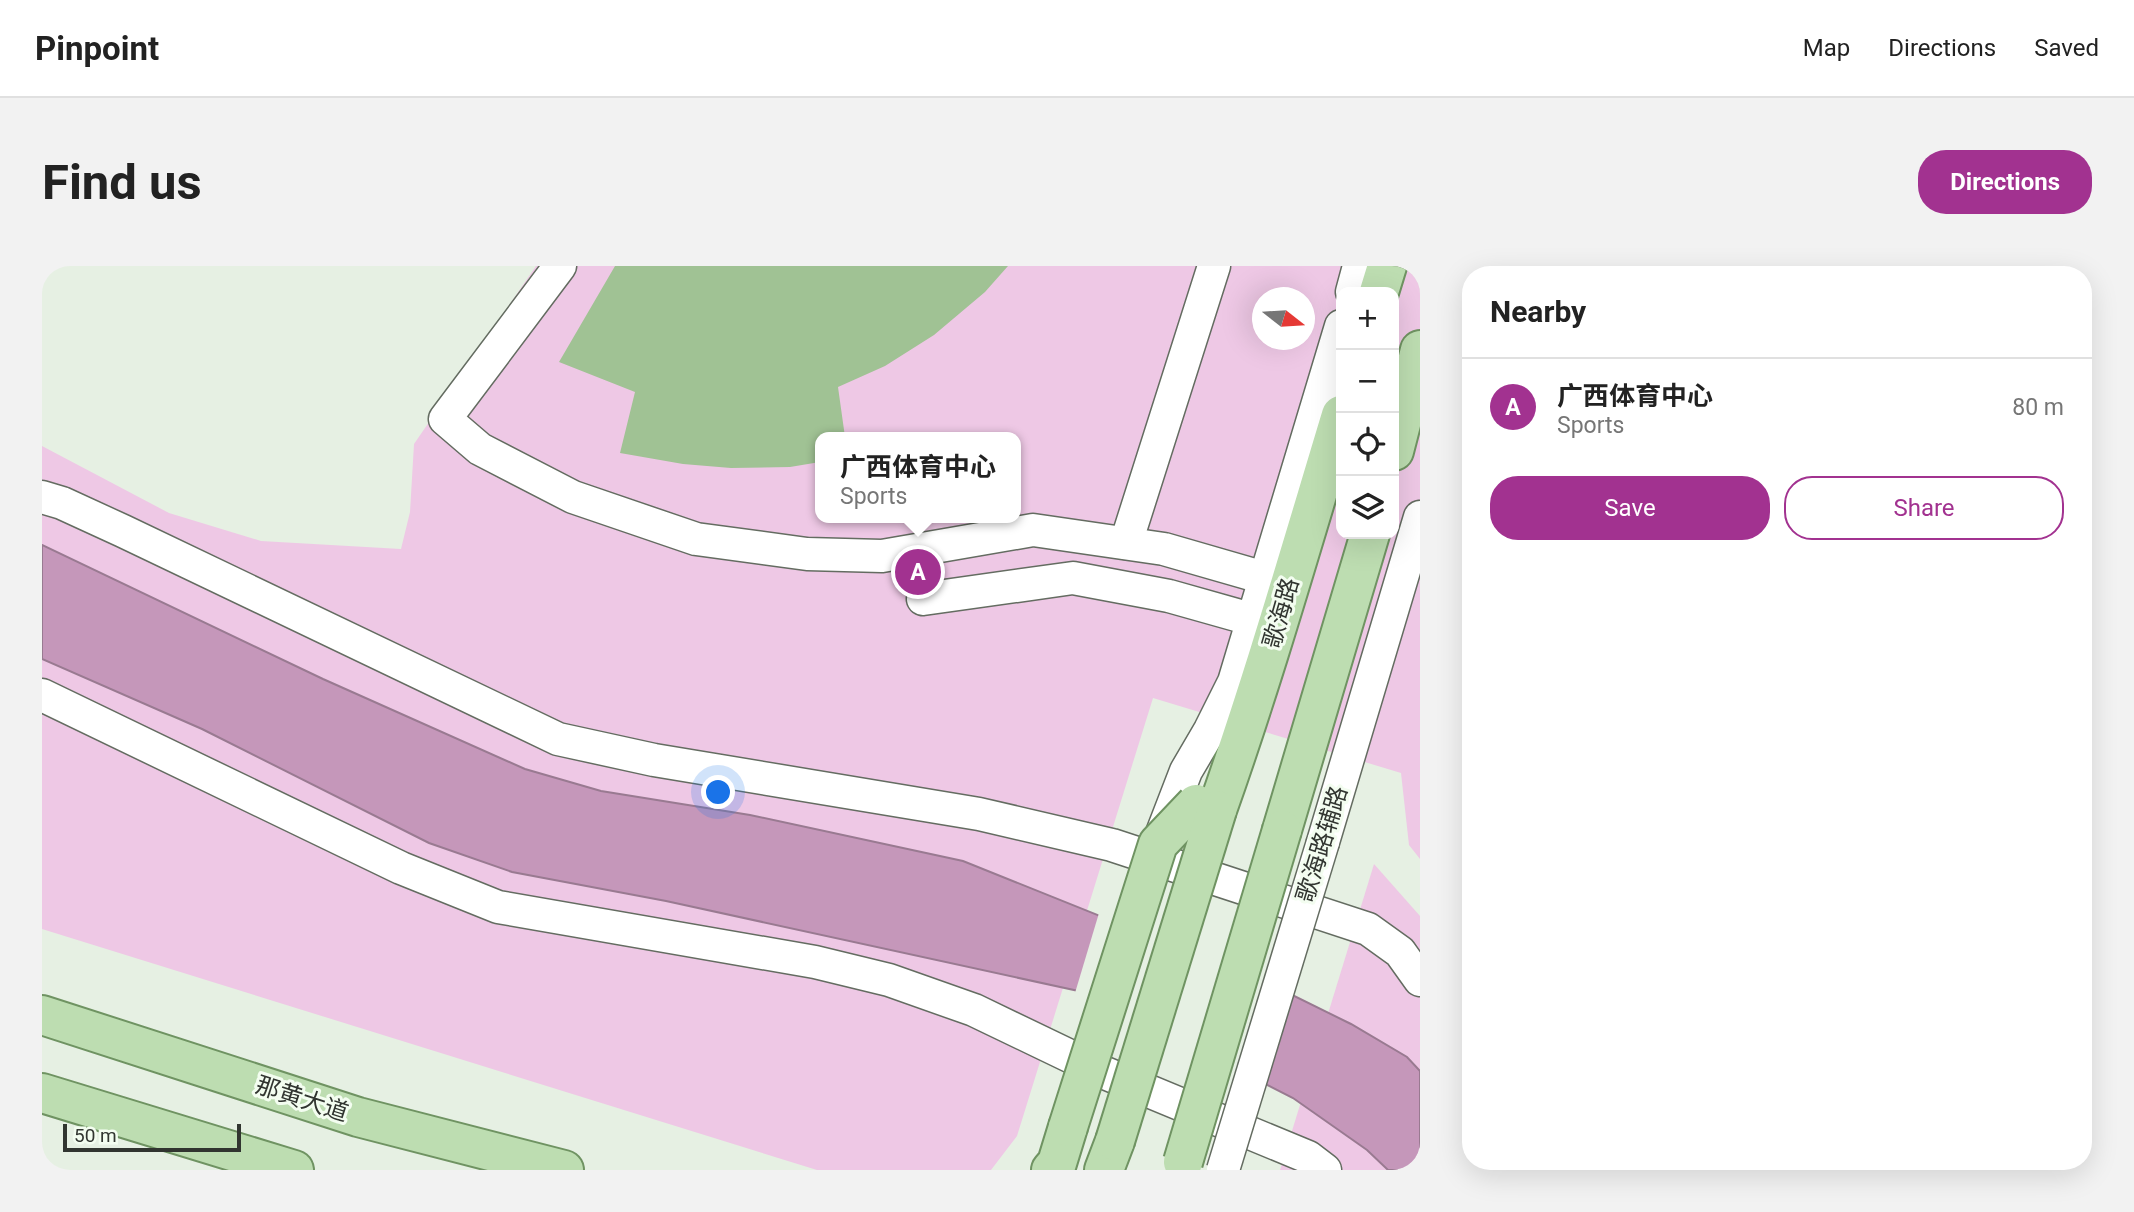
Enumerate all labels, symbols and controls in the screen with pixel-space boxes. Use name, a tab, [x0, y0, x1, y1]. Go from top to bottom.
text: Pinpoint	[35, 29, 159, 68]
text: Map	[1803, 34, 1850, 62]
text: Directions	[1888, 34, 1996, 62]
text: Saved	[2034, 34, 2099, 62]
button: Directions	[1918, 150, 2092, 214]
text: Find us	[42, 154, 202, 211]
north arrow	[1252, 287, 1315, 350]
map controls	[1336, 287, 1399, 539]
button: +	[1336, 287, 1399, 350]
text: Nearby	[1490, 294, 1586, 329]
button: −	[1336, 350, 1399, 413]
text: 广西体育中心	[1557, 381, 1713, 411]
text: A	[1505, 394, 1521, 421]
text: 80 m	[2012, 394, 2064, 421]
text: Sports	[1557, 412, 1624, 439]
button: locate	[1336, 413, 1399, 476]
popup	[815, 432, 1021, 523]
text: 广西体育中心	[840, 452, 996, 482]
button: layers	[1336, 476, 1399, 539]
button: Save	[1490, 476, 1770, 540]
button: Share	[1784, 476, 2064, 540]
text: Sports	[840, 483, 907, 510]
pin: A	[895, 546, 941, 598]
street label: 歌海路	[1258, 575, 1304, 651]
your location	[701, 775, 735, 809]
street label: 歌海路辅路	[1291, 783, 1353, 905]
street label: 那黄大道	[252, 1071, 352, 1127]
scale bar	[63, 1121, 242, 1153]
text: 50 m	[74, 1124, 117, 1147]

